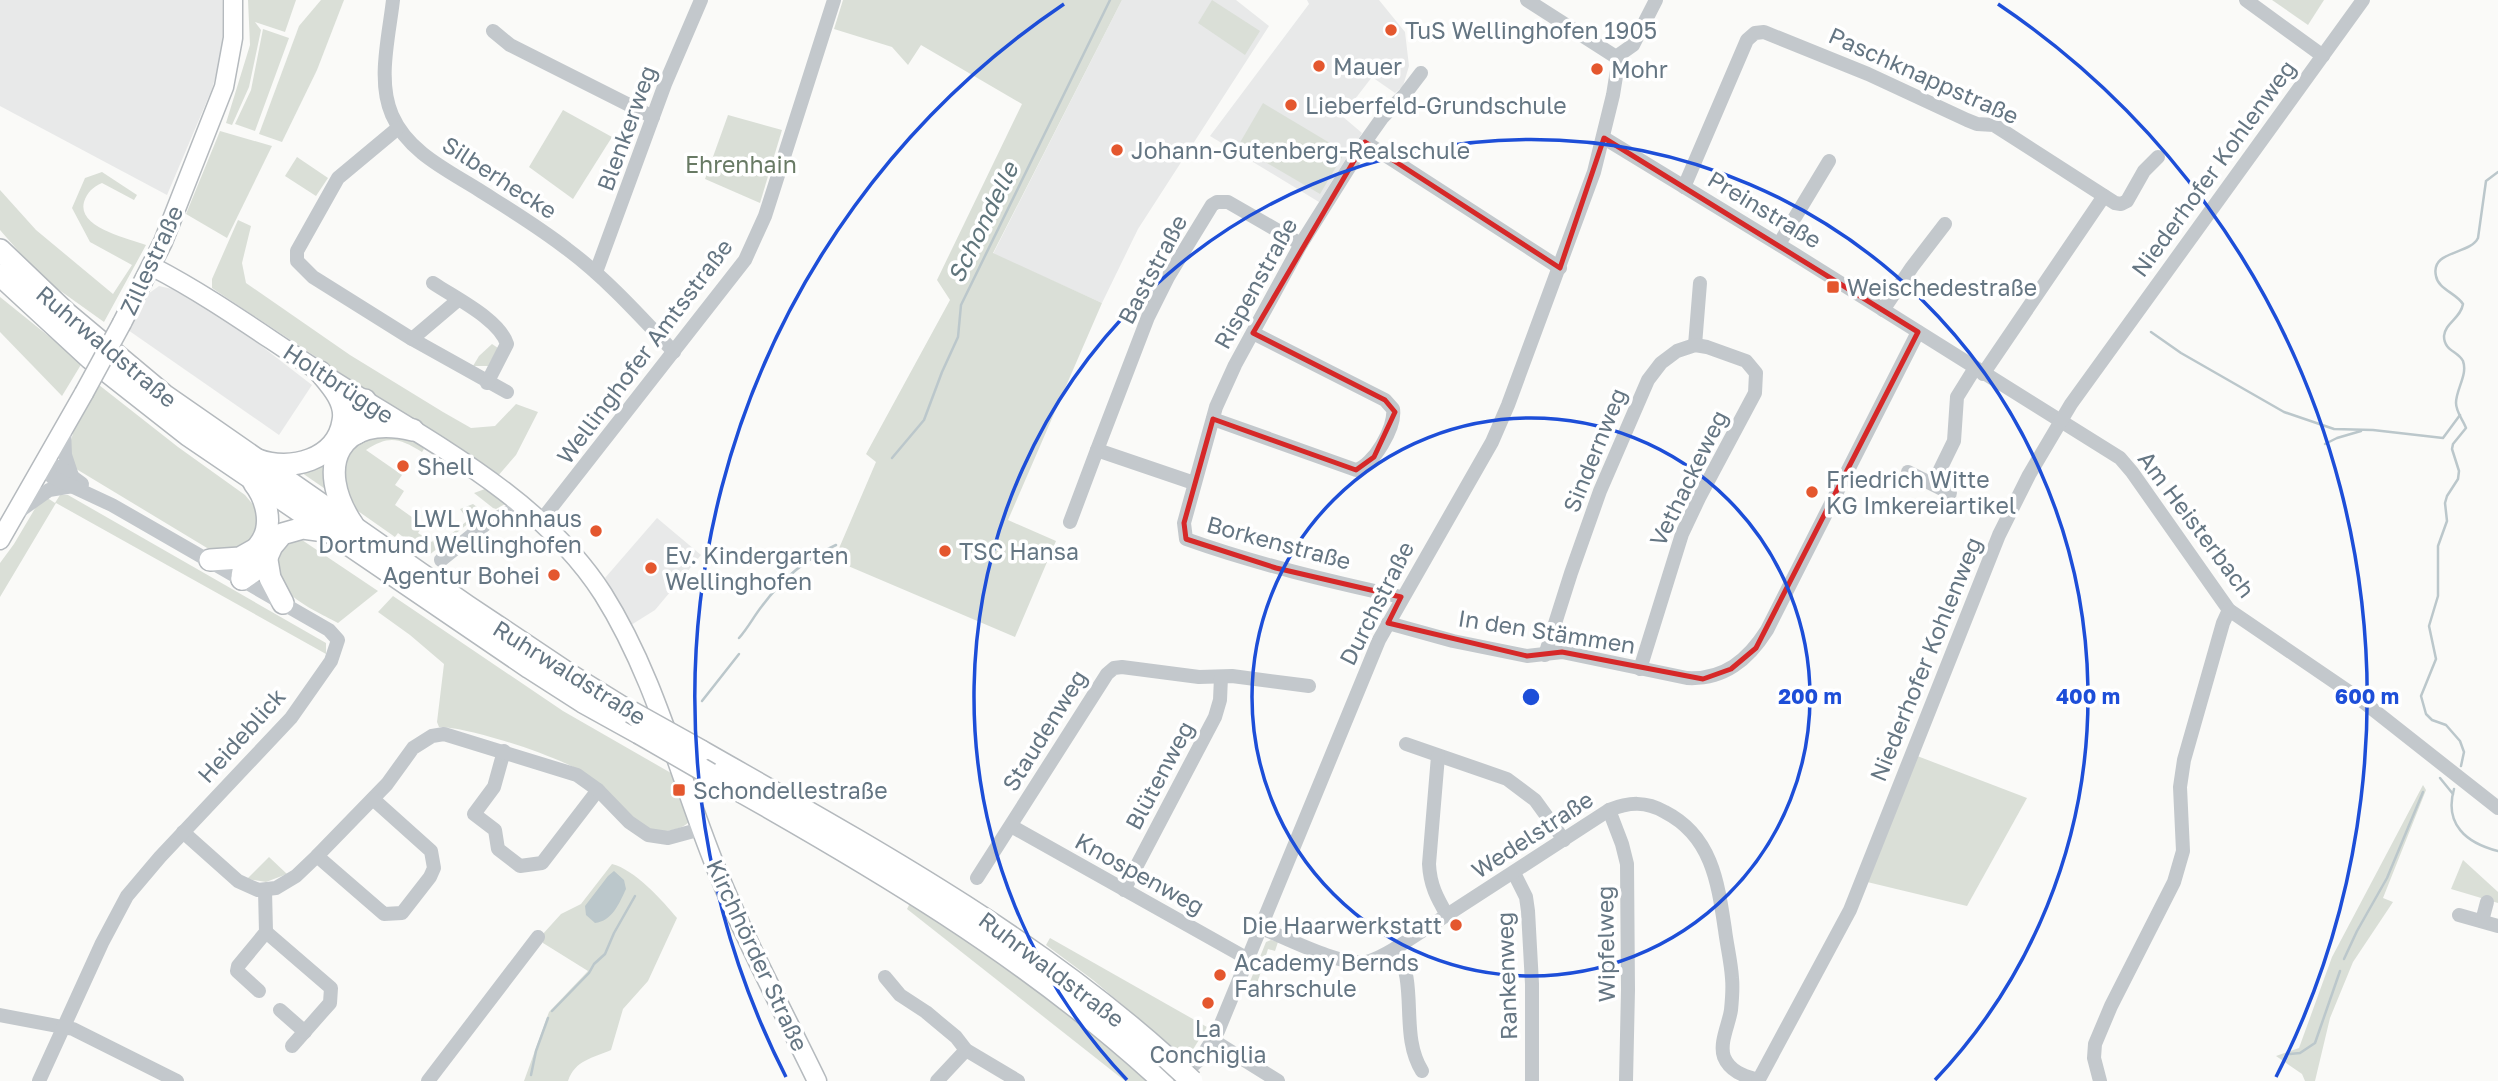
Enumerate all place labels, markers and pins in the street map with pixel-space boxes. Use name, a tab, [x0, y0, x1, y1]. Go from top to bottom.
place label: TuS Wellinghofen 1905	[1405, 16, 1657, 44]
marker: TuS Wellinghofen 1905	[1383, 22, 1399, 38]
place label: Mauer	[1333, 52, 1402, 80]
place label: Mohr	[1611, 55, 1668, 83]
marker: Mauer	[1311, 58, 1327, 74]
marker: Mohr	[1589, 61, 1605, 77]
place label: Lieberfeld-Grundschule	[1305, 91, 1567, 119]
marker: Lieberfeld-Grundschule	[1283, 97, 1299, 113]
place label: Johann-Gutenberg-Realschule	[1131, 136, 1470, 164]
marker: Johann-Gutenberg-Realschule	[1109, 142, 1125, 158]
place label: Weischedestraße	[1847, 273, 2037, 301]
marker: Weischedestraße	[1825, 279, 1841, 295]
place label: Shell	[417, 452, 474, 480]
marker: Shell	[395, 458, 411, 474]
place label: Friedrich Witte KG Imkereiartikel	[1826, 465, 2016, 519]
marker: Friedrich Witte KG Imkereiartikel	[1804, 484, 1820, 500]
place label: LWL Wohnhaus Dortmund Wellinghofen	[318, 504, 582, 558]
marker: LWL Wohnhaus Dortmund Wellinghofen	[588, 523, 604, 539]
place label: TSC Hansa	[959, 537, 1079, 565]
place label: Ev. Kindergarten Wellinghofen	[665, 541, 849, 595]
marker: TSC Hansa	[937, 543, 953, 559]
marker: Ev. Kindergarten Wellinghofen	[643, 560, 659, 576]
place label: Agentur Bohei	[383, 561, 540, 589]
marker: Agentur Bohei	[546, 567, 562, 583]
centre of rings	[1519, 685, 1543, 709]
place label: Schondellestraße	[693, 776, 887, 804]
marker: Schondellestraße	[671, 782, 687, 798]
place label: Die Haarwerkstatt	[1242, 911, 1442, 939]
marker: Die Haarwerkstatt	[1448, 917, 1464, 933]
place label: Academy Bernds Fahrschule	[1234, 948, 1419, 1002]
marker: Academy Bernds Fahrschule	[1212, 967, 1228, 983]
marker: La Conchiglia	[1200, 995, 1216, 1011]
place label: La Conchiglia	[1149, 1014, 1267, 1068]

